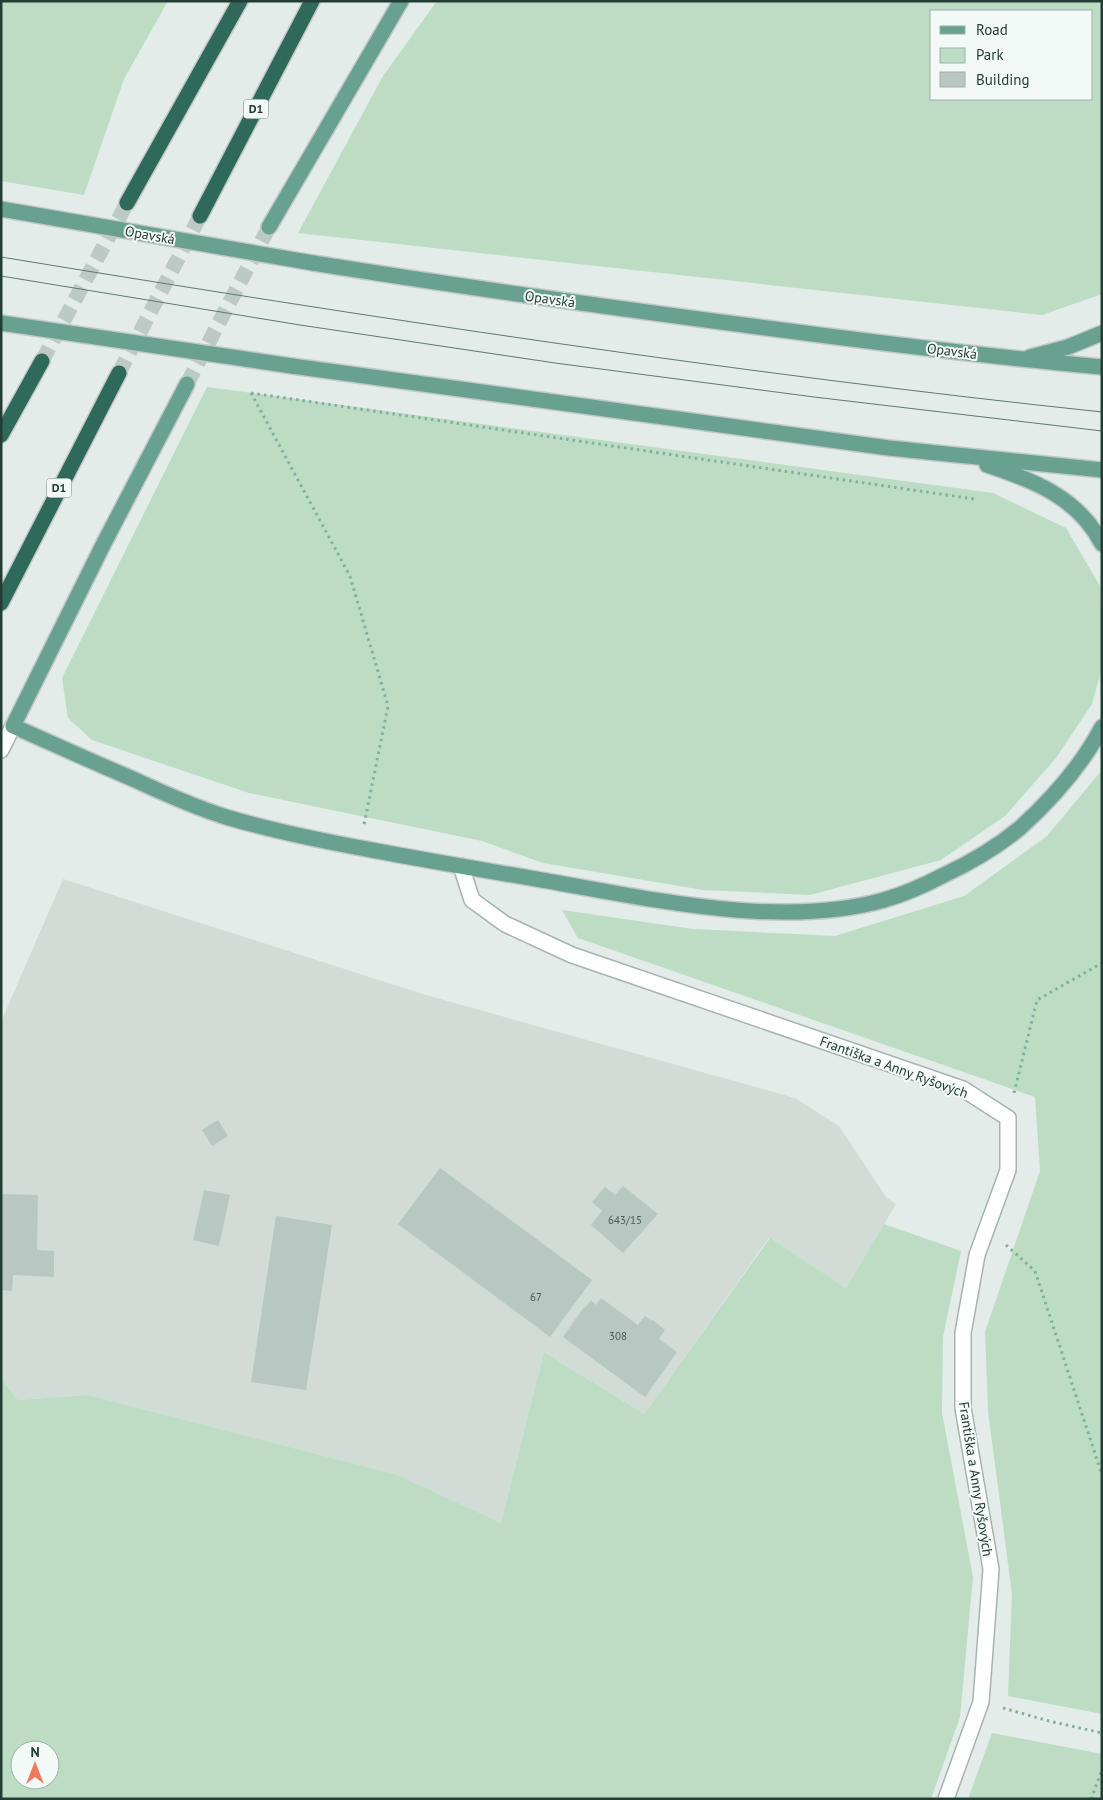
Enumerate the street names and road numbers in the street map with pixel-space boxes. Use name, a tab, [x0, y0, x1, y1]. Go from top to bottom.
road number: D1	[244, 100, 268, 118]
street label: Opavská	[124, 222, 176, 248]
street label: Opavská	[524, 287, 576, 311]
street label: Opavská	[926, 339, 978, 363]
road number: D1	[46, 478, 72, 498]
street label: Františka a Anny Ryšových	[817, 1032, 971, 1102]
street label: Františka a Anny Ryšových	[955, 1400, 997, 1558]

